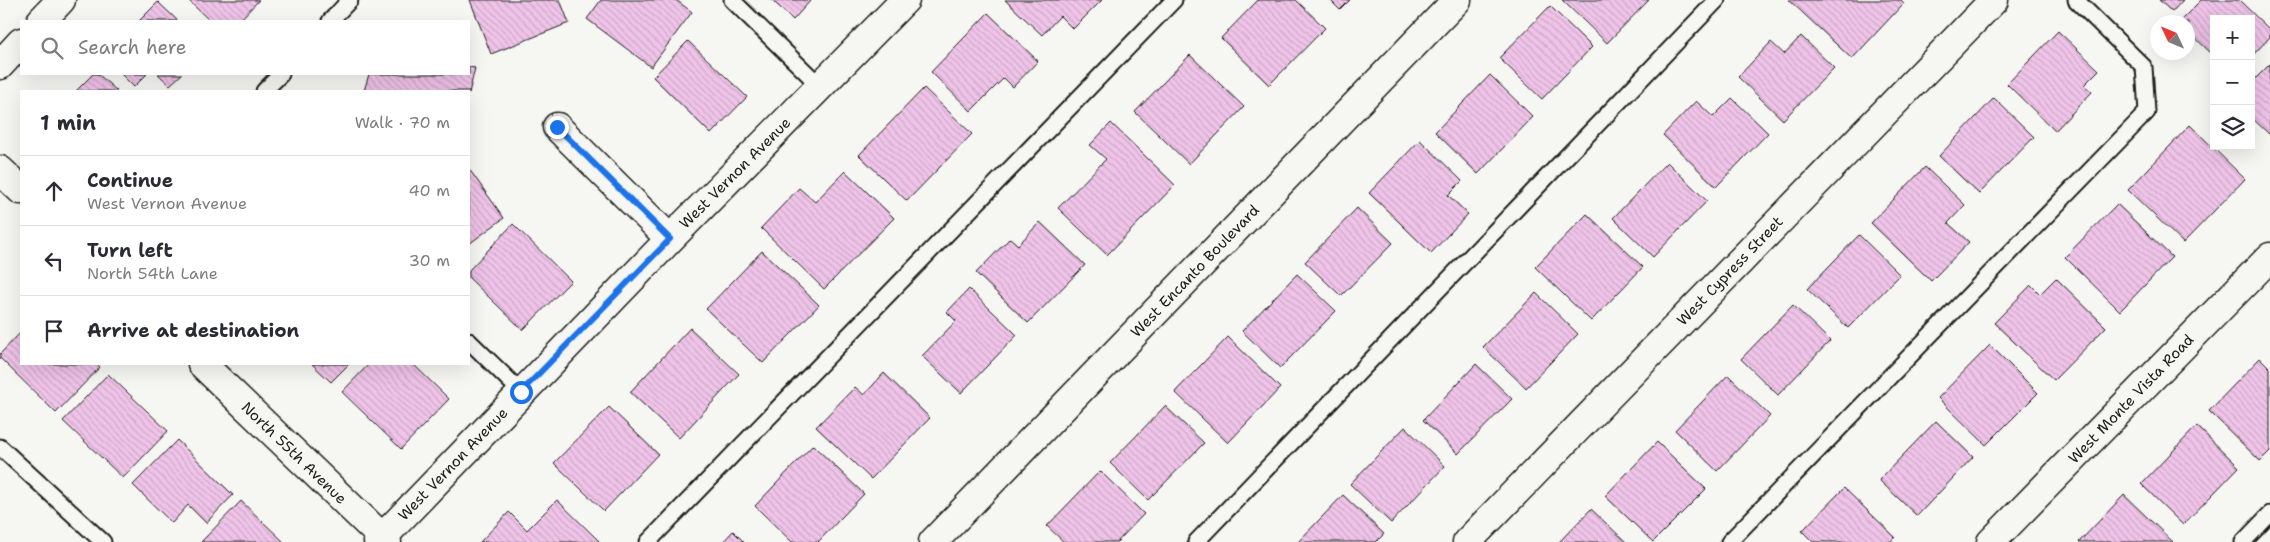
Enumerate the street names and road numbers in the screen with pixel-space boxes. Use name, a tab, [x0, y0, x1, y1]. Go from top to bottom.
street label: West Vernon Avenue	[675, 113, 795, 233]
street label: West Encanto Boulevard	[1126, 200, 1264, 342]
street label: West Cypress Street	[1672, 212, 1788, 330]
street label: West Monte Vista Road	[2064, 330, 2198, 468]
street label: North 55th Avenue	[237, 397, 351, 509]
street label: West Vernon Avenue	[394, 403, 512, 525]

